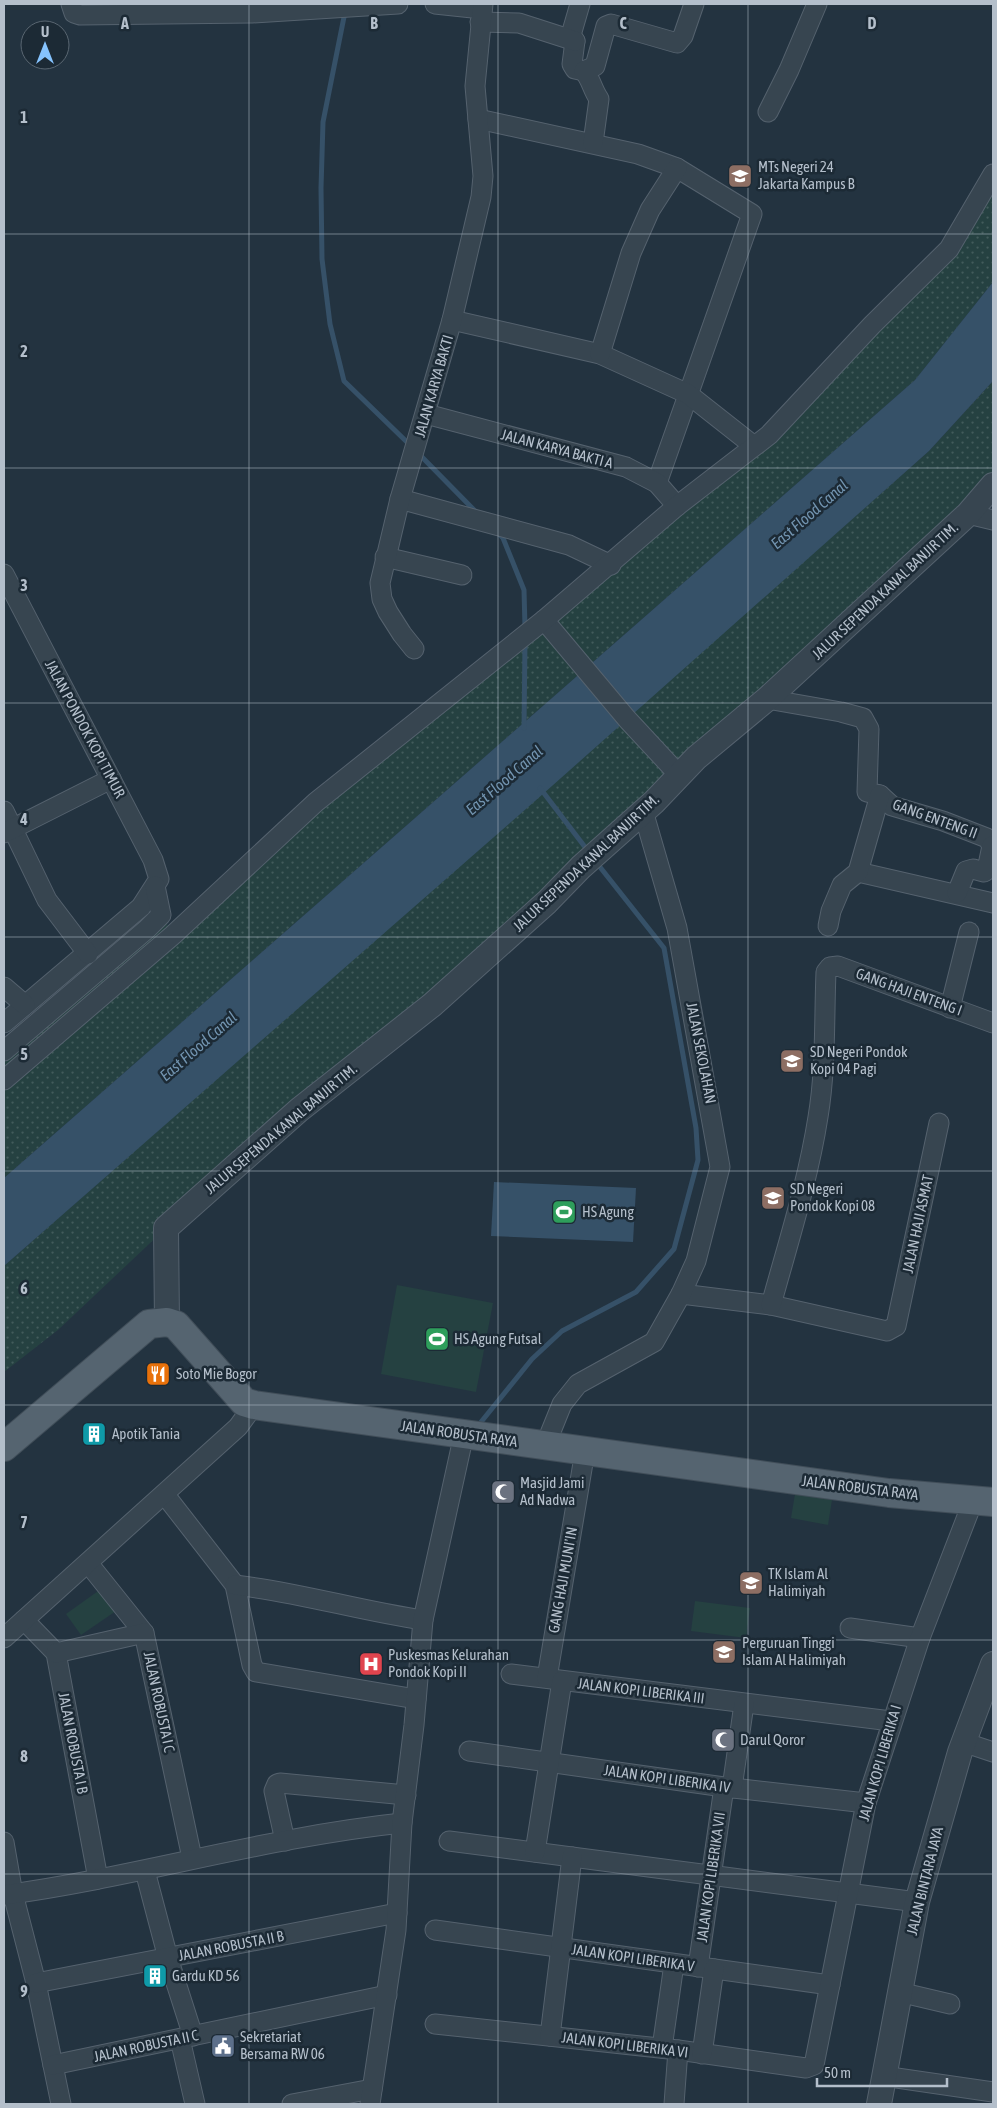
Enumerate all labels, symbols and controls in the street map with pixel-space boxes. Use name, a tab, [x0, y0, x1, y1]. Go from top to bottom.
text: A	[120, 14, 129, 32]
text: B	[370, 14, 378, 32]
text: C	[619, 14, 627, 32]
text: D	[868, 14, 877, 32]
north arrow	[20, 20, 70, 70]
text: U	[41, 24, 49, 40]
text: 1	[20, 108, 28, 126]
place label: MTs Negeri 24 Jakarta Kampus B	[758, 158, 855, 192]
school or university icon: MTs Negeri 24 Jakarta Kampus B	[727, 163, 753, 189]
street label: JALAN KARYA BAKTI	[411, 333, 456, 439]
text: 2	[20, 342, 28, 360]
street label: JALAN KARYA BAKTI A	[499, 425, 616, 472]
water label: East Flood Canal	[767, 476, 851, 552]
street label: JALUR SEPENDA KANAL BANJIR TIM.	[808, 518, 961, 663]
text: 3	[20, 576, 28, 594]
street label: JALAN PONDOK KOPI TIMUR	[42, 657, 129, 801]
water label: East Flood Canal	[462, 742, 546, 818]
street label: JALUR SEPENDA KANAL BANJIR TIM.	[509, 790, 662, 935]
street label: GANG ENTENG II	[890, 795, 980, 842]
text: 4	[19, 810, 28, 828]
street label: GANG HAJI ENTENG I	[854, 964, 965, 1019]
street label: JALAN SEKOLAHAN	[683, 1001, 720, 1105]
water label: East Flood Canal	[156, 1008, 240, 1084]
place label: SD Negeri Pondok Kopi 04 Pagi	[810, 1043, 908, 1077]
text: 5	[20, 1045, 28, 1063]
school or university icon: SD Negeri Pondok Kopi 04 Pagi	[779, 1048, 805, 1074]
street label: JALUR SEPENDA KANAL BANJIR TIM.	[201, 1060, 360, 1197]
street label: JALAN HAJI ASMAT	[899, 1173, 936, 1275]
place label: SD Negeri Pondok Kopi 08	[790, 1180, 875, 1214]
school or university icon: SD Negeri Pondok Kopi 08	[760, 1185, 786, 1211]
sports icon: HS Agung	[551, 1199, 577, 1225]
place label: HS Agung	[582, 1203, 634, 1220]
text: 6	[20, 1279, 28, 1297]
sports icon: HS Agung Futsal	[424, 1326, 450, 1352]
place label: HS Agung Futsal	[454, 1330, 542, 1347]
restaurant icon: Soto Mie Bogor	[145, 1361, 171, 1387]
place label: Soto Mie Bogor	[176, 1365, 257, 1382]
street label: JALAN ROBUSTA RAYA	[400, 1417, 519, 1450]
building icon: Apotik Tania	[81, 1421, 107, 1447]
place label: Apotik Tania	[112, 1425, 180, 1442]
street label: JALAN ROBUSTA RAYA	[801, 1472, 920, 1503]
place label: Masjid Jami Ad Nadwa	[520, 1474, 584, 1508]
mosque icon: Masjid Jami Ad Nadwa	[490, 1479, 516, 1505]
text: 7	[20, 1513, 28, 1531]
street label: GANG HAJI MUNI'IN	[545, 1525, 580, 1634]
place label: TK Islam Al Halimiyah	[768, 1565, 828, 1599]
school or university icon: TK Islam Al Halimiyah	[738, 1570, 764, 1596]
place label: Perguruan Tinggi Islam Al Halimiyah	[742, 1634, 846, 1668]
school or university icon: Perguruan Tinggi Islam Al Halimiyah	[711, 1639, 737, 1665]
place label: Puskesmas Kelurahan Pondok Kopi II	[388, 1646, 509, 1680]
street label: JALAN ROBUSTA I C	[141, 1650, 179, 1754]
hospital icon: Puskesmas Kelurahan Pondok Kopi II	[358, 1651, 384, 1677]
street label: JALAN KOPI LIBERIKA III	[577, 1674, 706, 1707]
street label: JALAN ROBUSTA I B	[55, 1691, 92, 1795]
street label: JALAN KOPI LIBERIKA I	[855, 1703, 904, 1823]
mosque icon: Darul Qoror	[710, 1727, 736, 1753]
place label: Darul Qoror	[740, 1731, 805, 1748]
text: 8	[20, 1747, 28, 1765]
street label: JALAN KOPI LIBERIKA IV	[603, 1761, 732, 1796]
street label: JALAN KOPI LIBERIKA VII	[693, 1811, 728, 1943]
street label: JALAN BINTARA JAYA	[903, 1824, 946, 1937]
street label: JALAN ROBUSTA II B	[177, 1927, 285, 1964]
street label: JALAN KOPI LIBERIKA V	[571, 1940, 696, 1975]
building icon: Gardu KD 56	[142, 1963, 168, 1989]
place label: Gardu KD 56	[172, 1967, 240, 1984]
text: 9	[20, 1982, 28, 2000]
street label: JALAN ROBUSTA II C	[92, 2026, 200, 2065]
place label: Sekretariat Bersama RW 06	[240, 2028, 325, 2062]
street label: JALAN KOPI LIBERIKA VI	[561, 2028, 689, 2061]
public building icon: Sekretariat Bersama RW 06	[210, 2033, 236, 2059]
scale bar	[817, 2056, 947, 2088]
text: 50 m	[824, 2064, 851, 2081]

